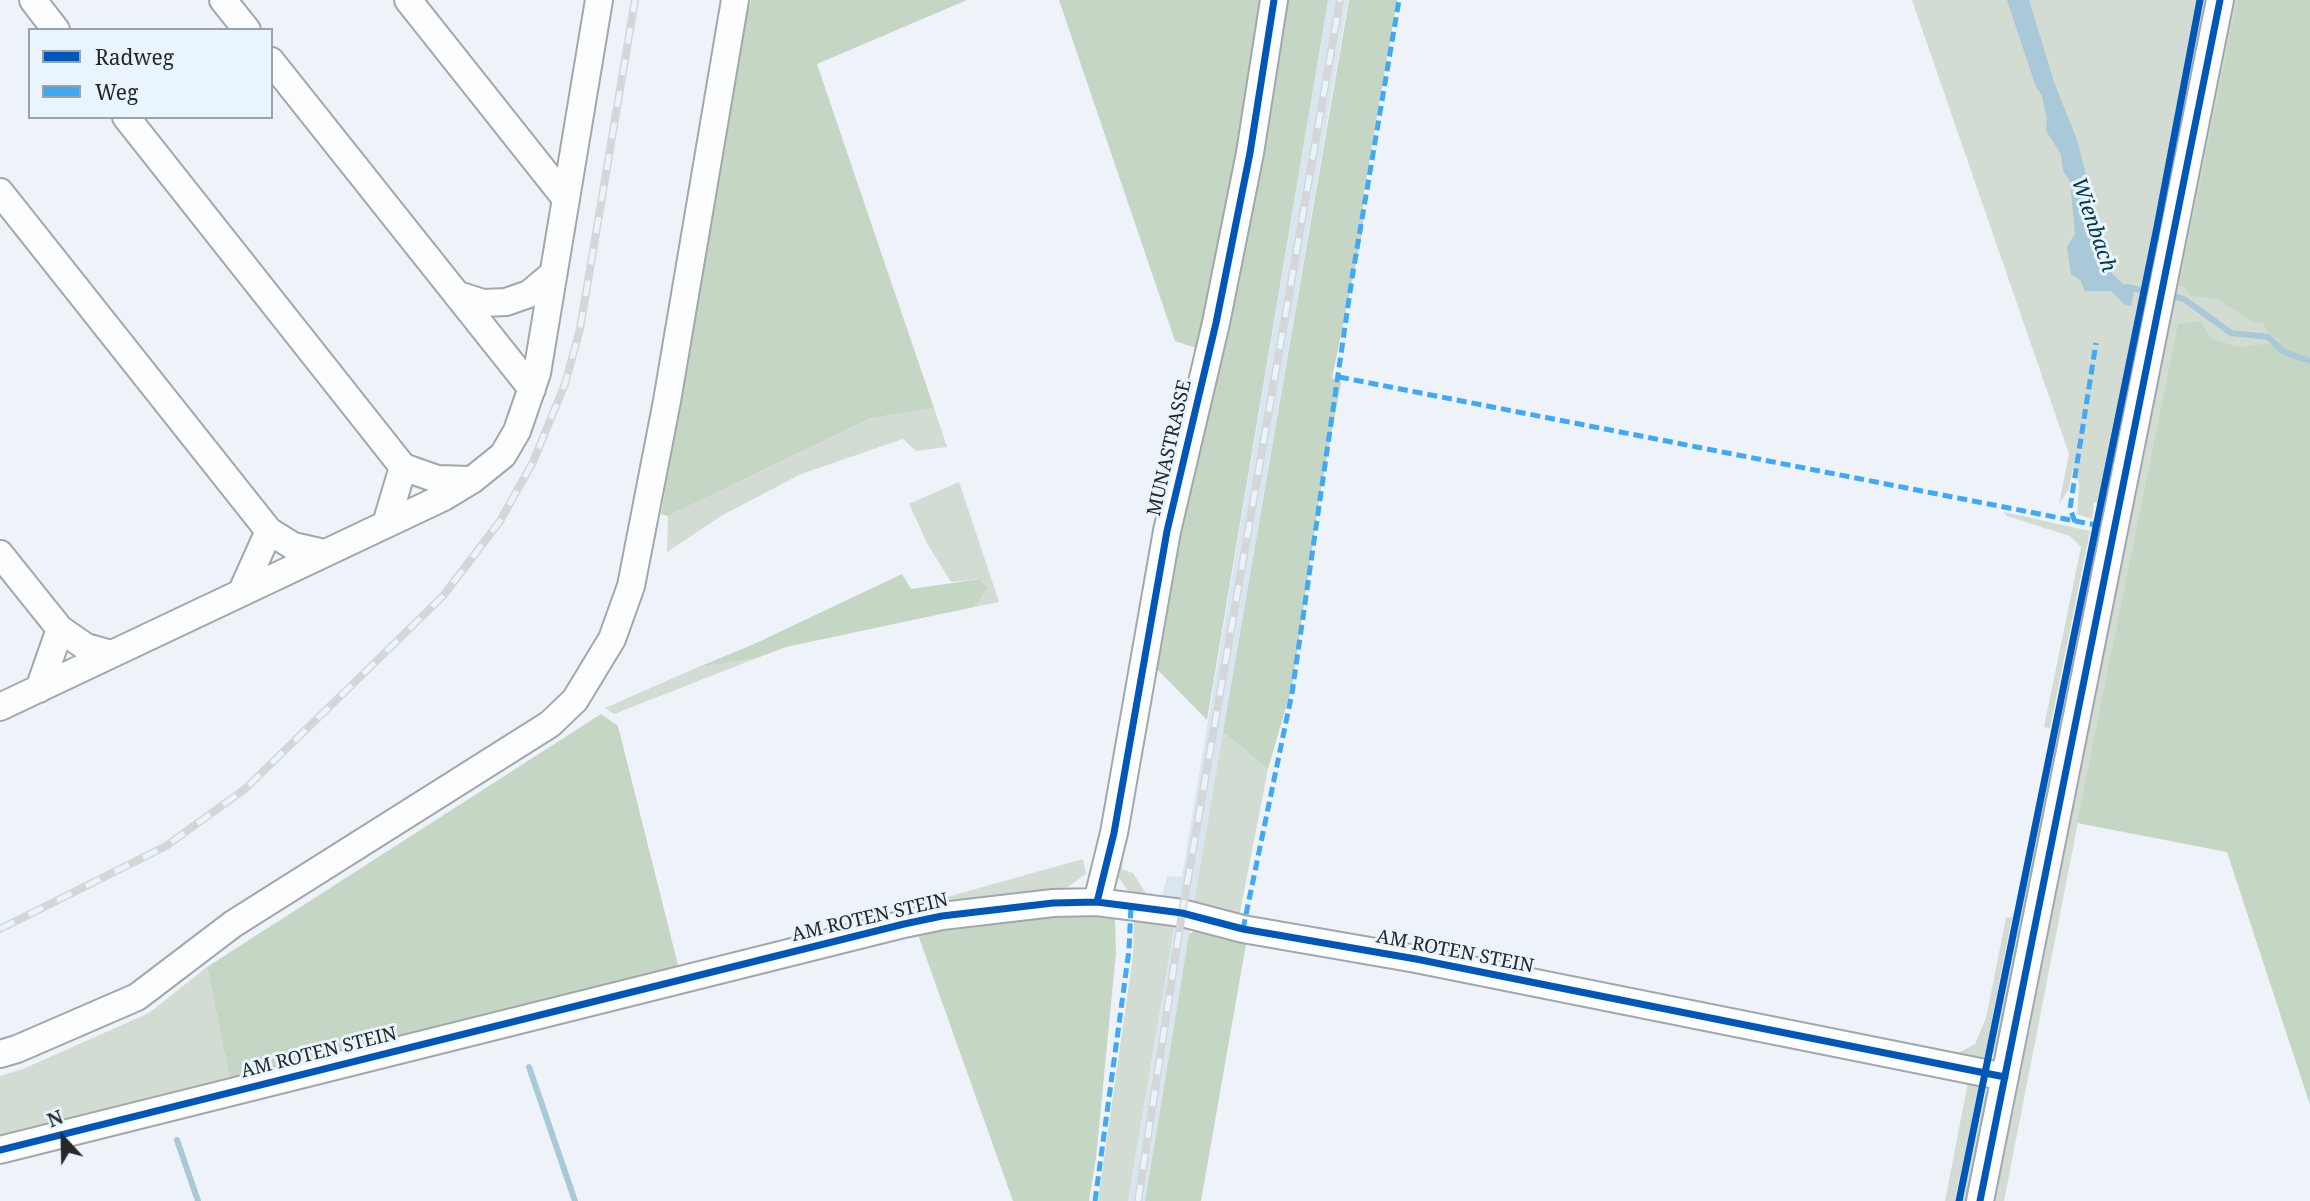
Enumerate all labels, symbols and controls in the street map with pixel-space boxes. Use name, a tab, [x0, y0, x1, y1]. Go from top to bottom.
legend	[28, 28, 273, 119]
text: Radweg	[95, 43, 174, 71]
text: Weg	[95, 78, 138, 106]
water label: Wienbach	[2065, 175, 2121, 275]
street label: MUNASTRASSE	[1143, 378, 1197, 518]
street label: AM ROTEN STEIN	[790, 889, 950, 947]
street label: AM ROTEN STEIN	[1374, 926, 1536, 978]
street label: AM ROTEN STEIN	[239, 1023, 399, 1083]
north arrow	[28, 1103, 98, 1173]
text: N	[43, 1104, 67, 1133]

